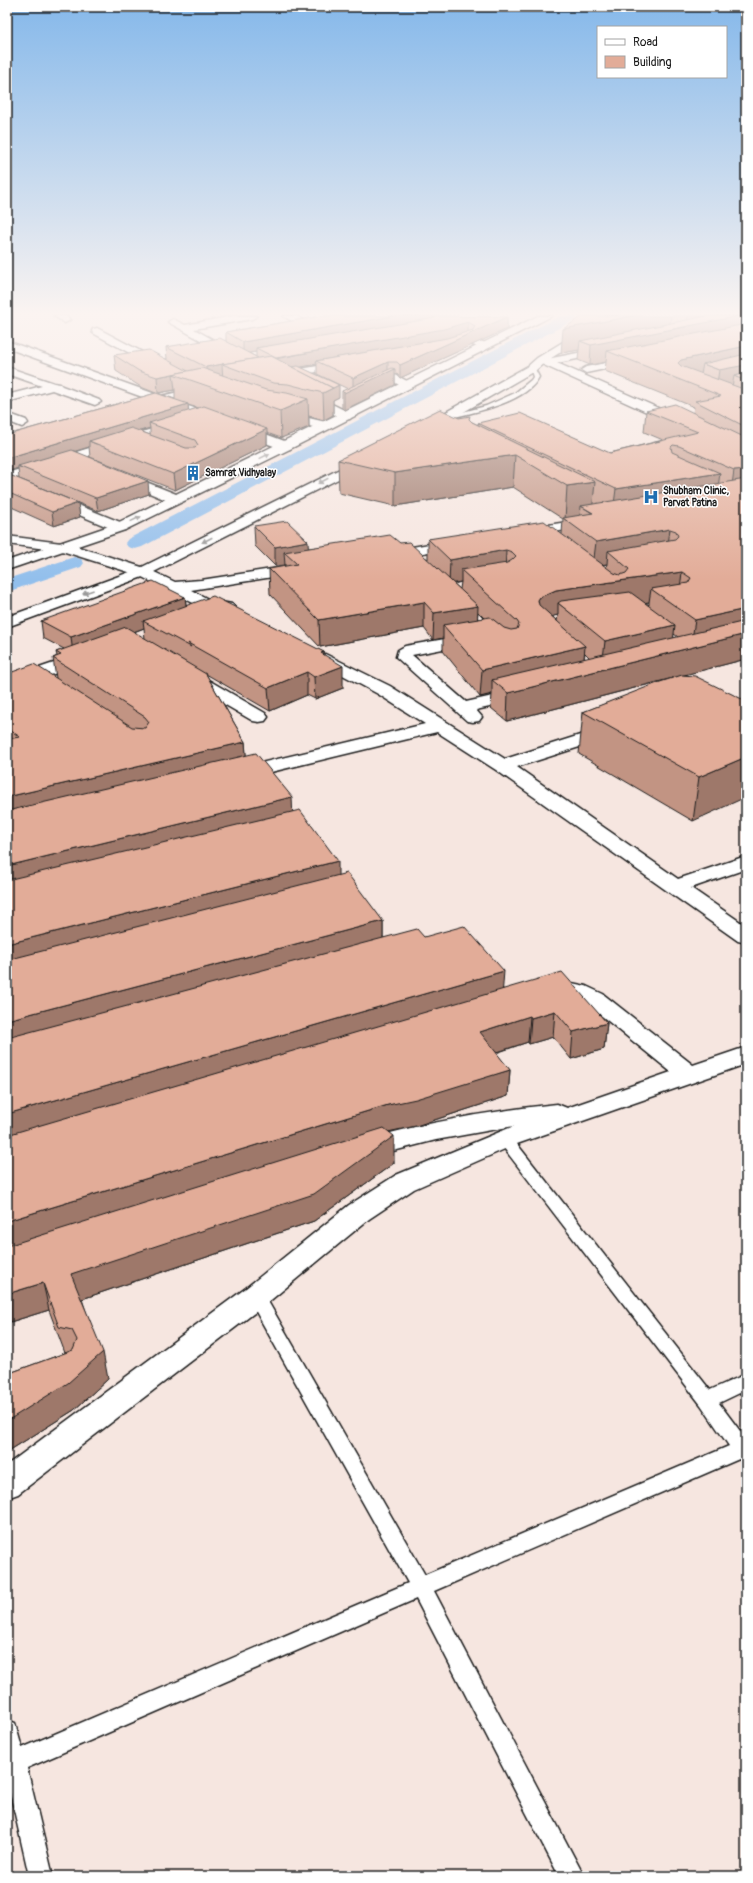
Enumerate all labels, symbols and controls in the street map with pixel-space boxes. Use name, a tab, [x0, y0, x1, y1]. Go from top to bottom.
legend	[597, 26, 727, 78]
text: Road	[633, 35, 658, 50]
text: Building	[633, 55, 672, 70]
one-way arrow	[260, 453, 271, 459]
building icon: Samrat Vidhyalay	[184, 464, 202, 482]
place label: Samrat Vidhyalay	[205, 467, 277, 479]
one-way arrow	[317, 478, 329, 484]
place label: Shubham Clinic, Parvat Patina	[663, 485, 730, 509]
hospital icon: Shubham Clinic, Parvat Patina	[642, 488, 660, 506]
one-way arrow	[130, 516, 141, 522]
one-way arrow	[201, 537, 213, 543]
one-way arrow	[82, 590, 94, 596]

